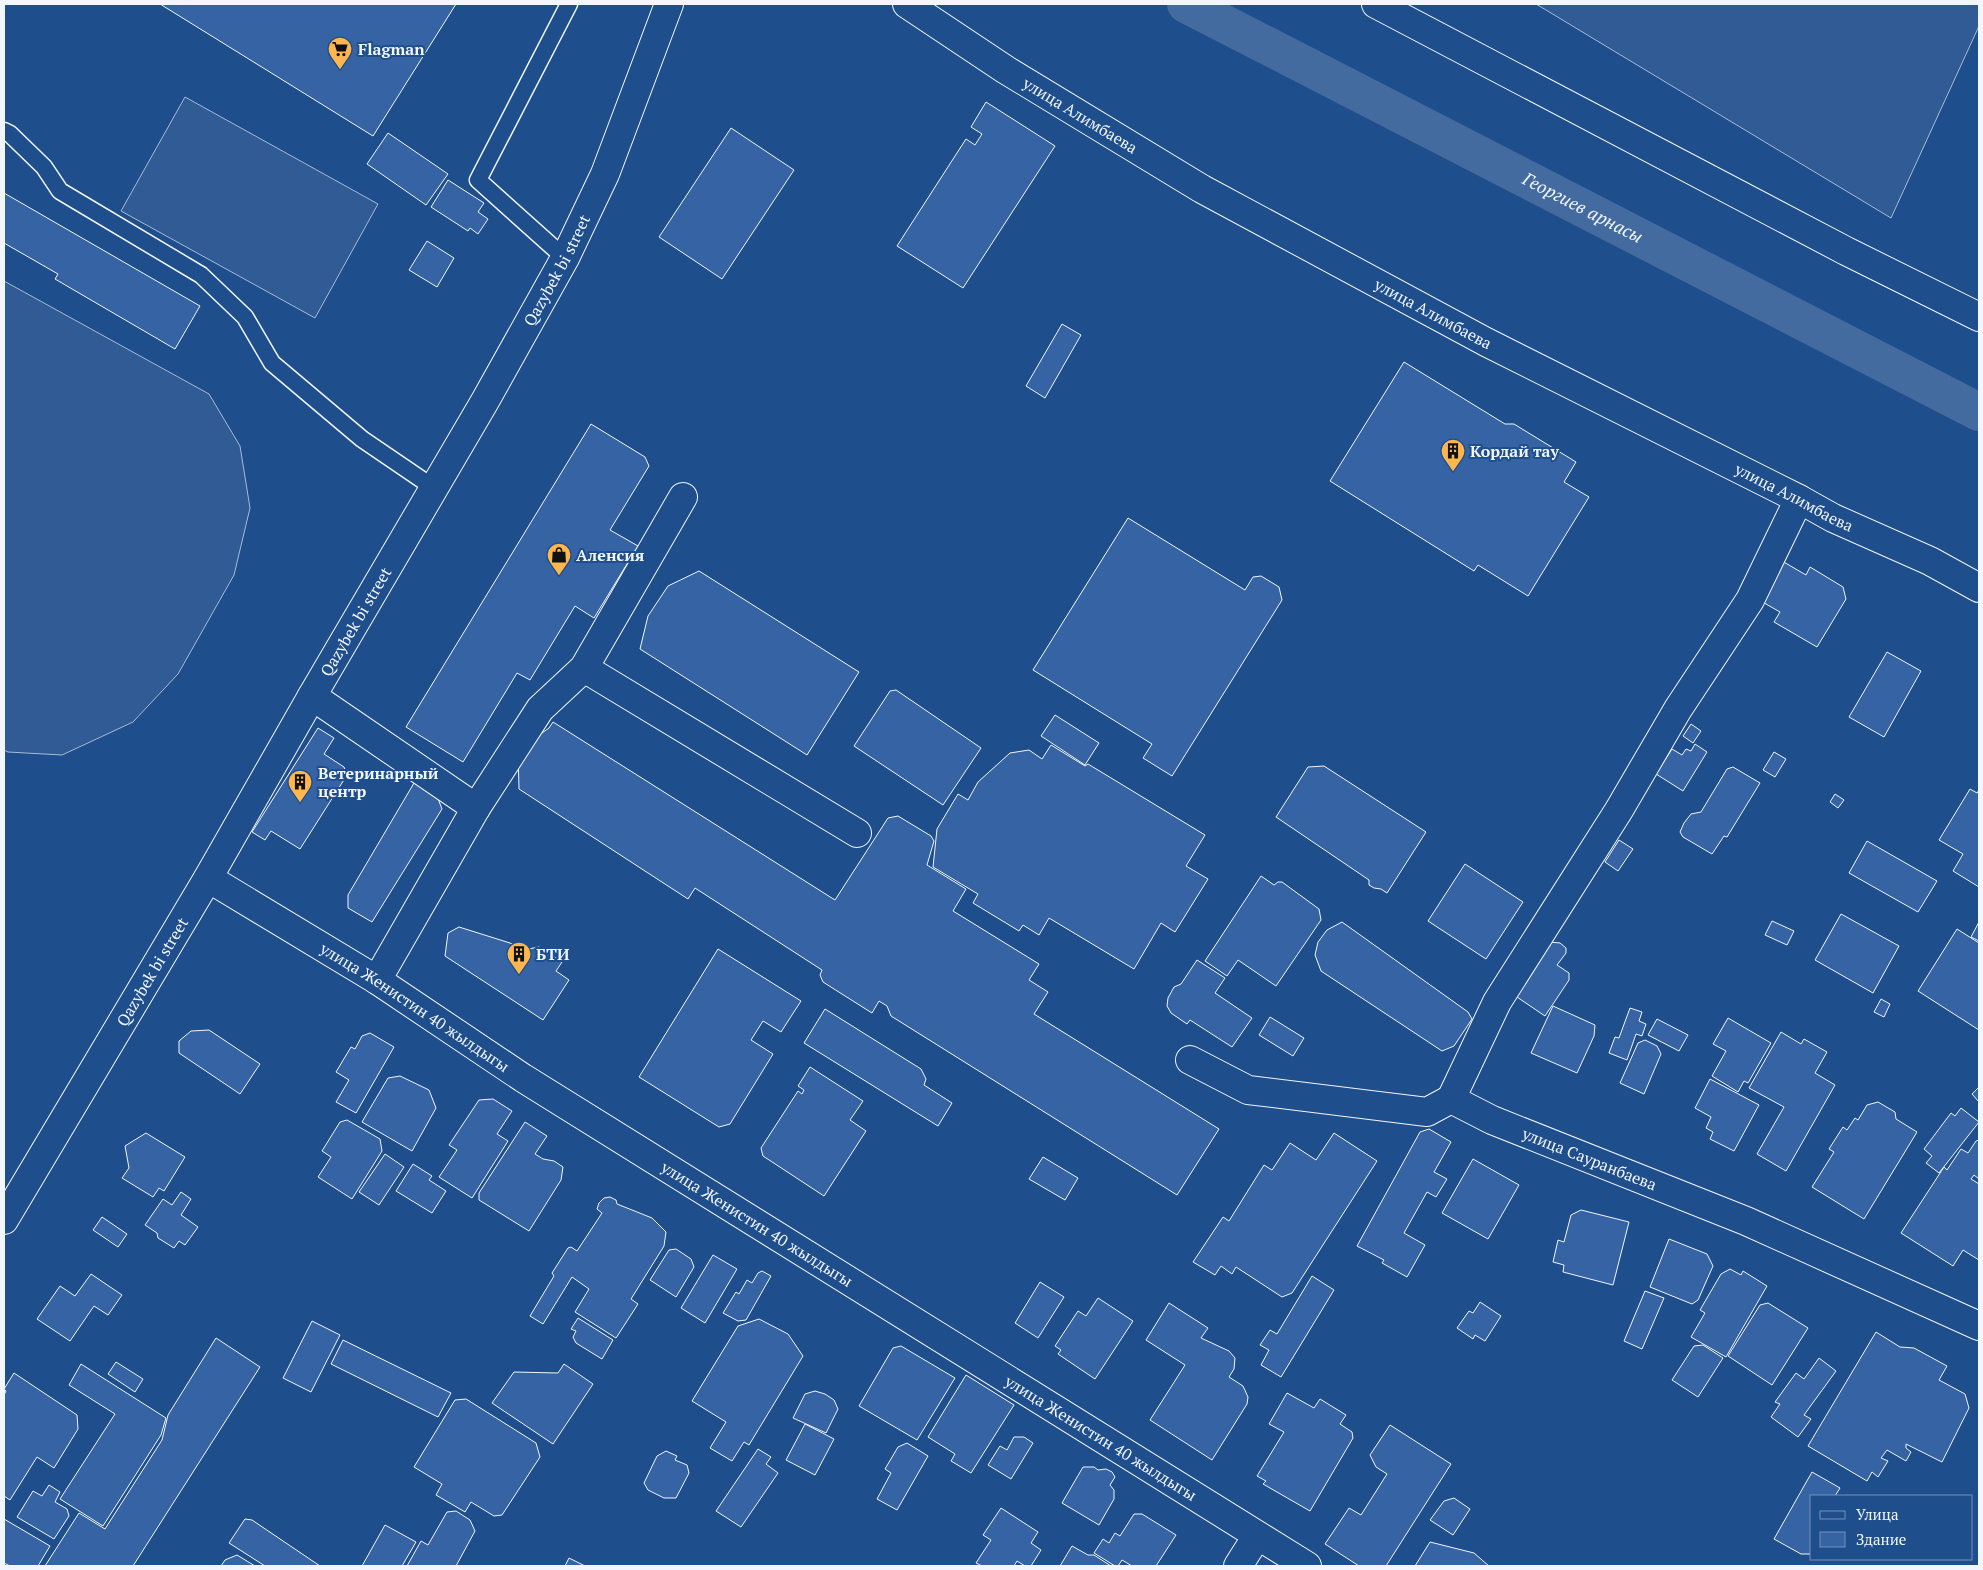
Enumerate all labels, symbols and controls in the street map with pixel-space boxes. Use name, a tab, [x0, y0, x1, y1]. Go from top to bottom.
supermarket icon: Flagman	[327, 36, 353, 70]
place label: Flagman	[358, 38, 425, 60]
street label: улица Алимбаева	[1018, 71, 1142, 158]
water label: Георгиев арнасы	[1518, 166, 1647, 248]
street label: Qazybek bi street	[518, 211, 595, 330]
street label: улица Алимбаева	[1370, 273, 1496, 354]
building icon: Кордай тау	[1440, 438, 1466, 472]
place label: Кордай тау	[1470, 440, 1559, 462]
street label: улица Алимбаева	[1730, 457, 1857, 537]
shop icon: Аленсия	[546, 542, 572, 576]
place label: Аленсия	[576, 544, 644, 566]
street label: Qazybek bi street	[315, 563, 396, 680]
place label: Ветеринарный центр	[318, 762, 439, 802]
building icon: Ветеринарный центр	[287, 769, 313, 803]
street label: Qazybek bi street	[111, 913, 193, 1030]
street label: улица Женистин 40 жылдыгы	[315, 937, 514, 1077]
building icon: БТИ	[506, 941, 532, 975]
place label: БТИ	[536, 943, 570, 965]
street label: улица Сауранбаева	[1518, 1122, 1660, 1195]
street label: улица Женистин 40 жылдыгы	[656, 1155, 857, 1292]
street label: улица Женистин 40 жылдыгы	[1000, 1369, 1201, 1506]
legend	[1810, 1495, 1973, 1560]
text: Улица	[1856, 1504, 1899, 1524]
text: Здание	[1856, 1529, 1906, 1549]

